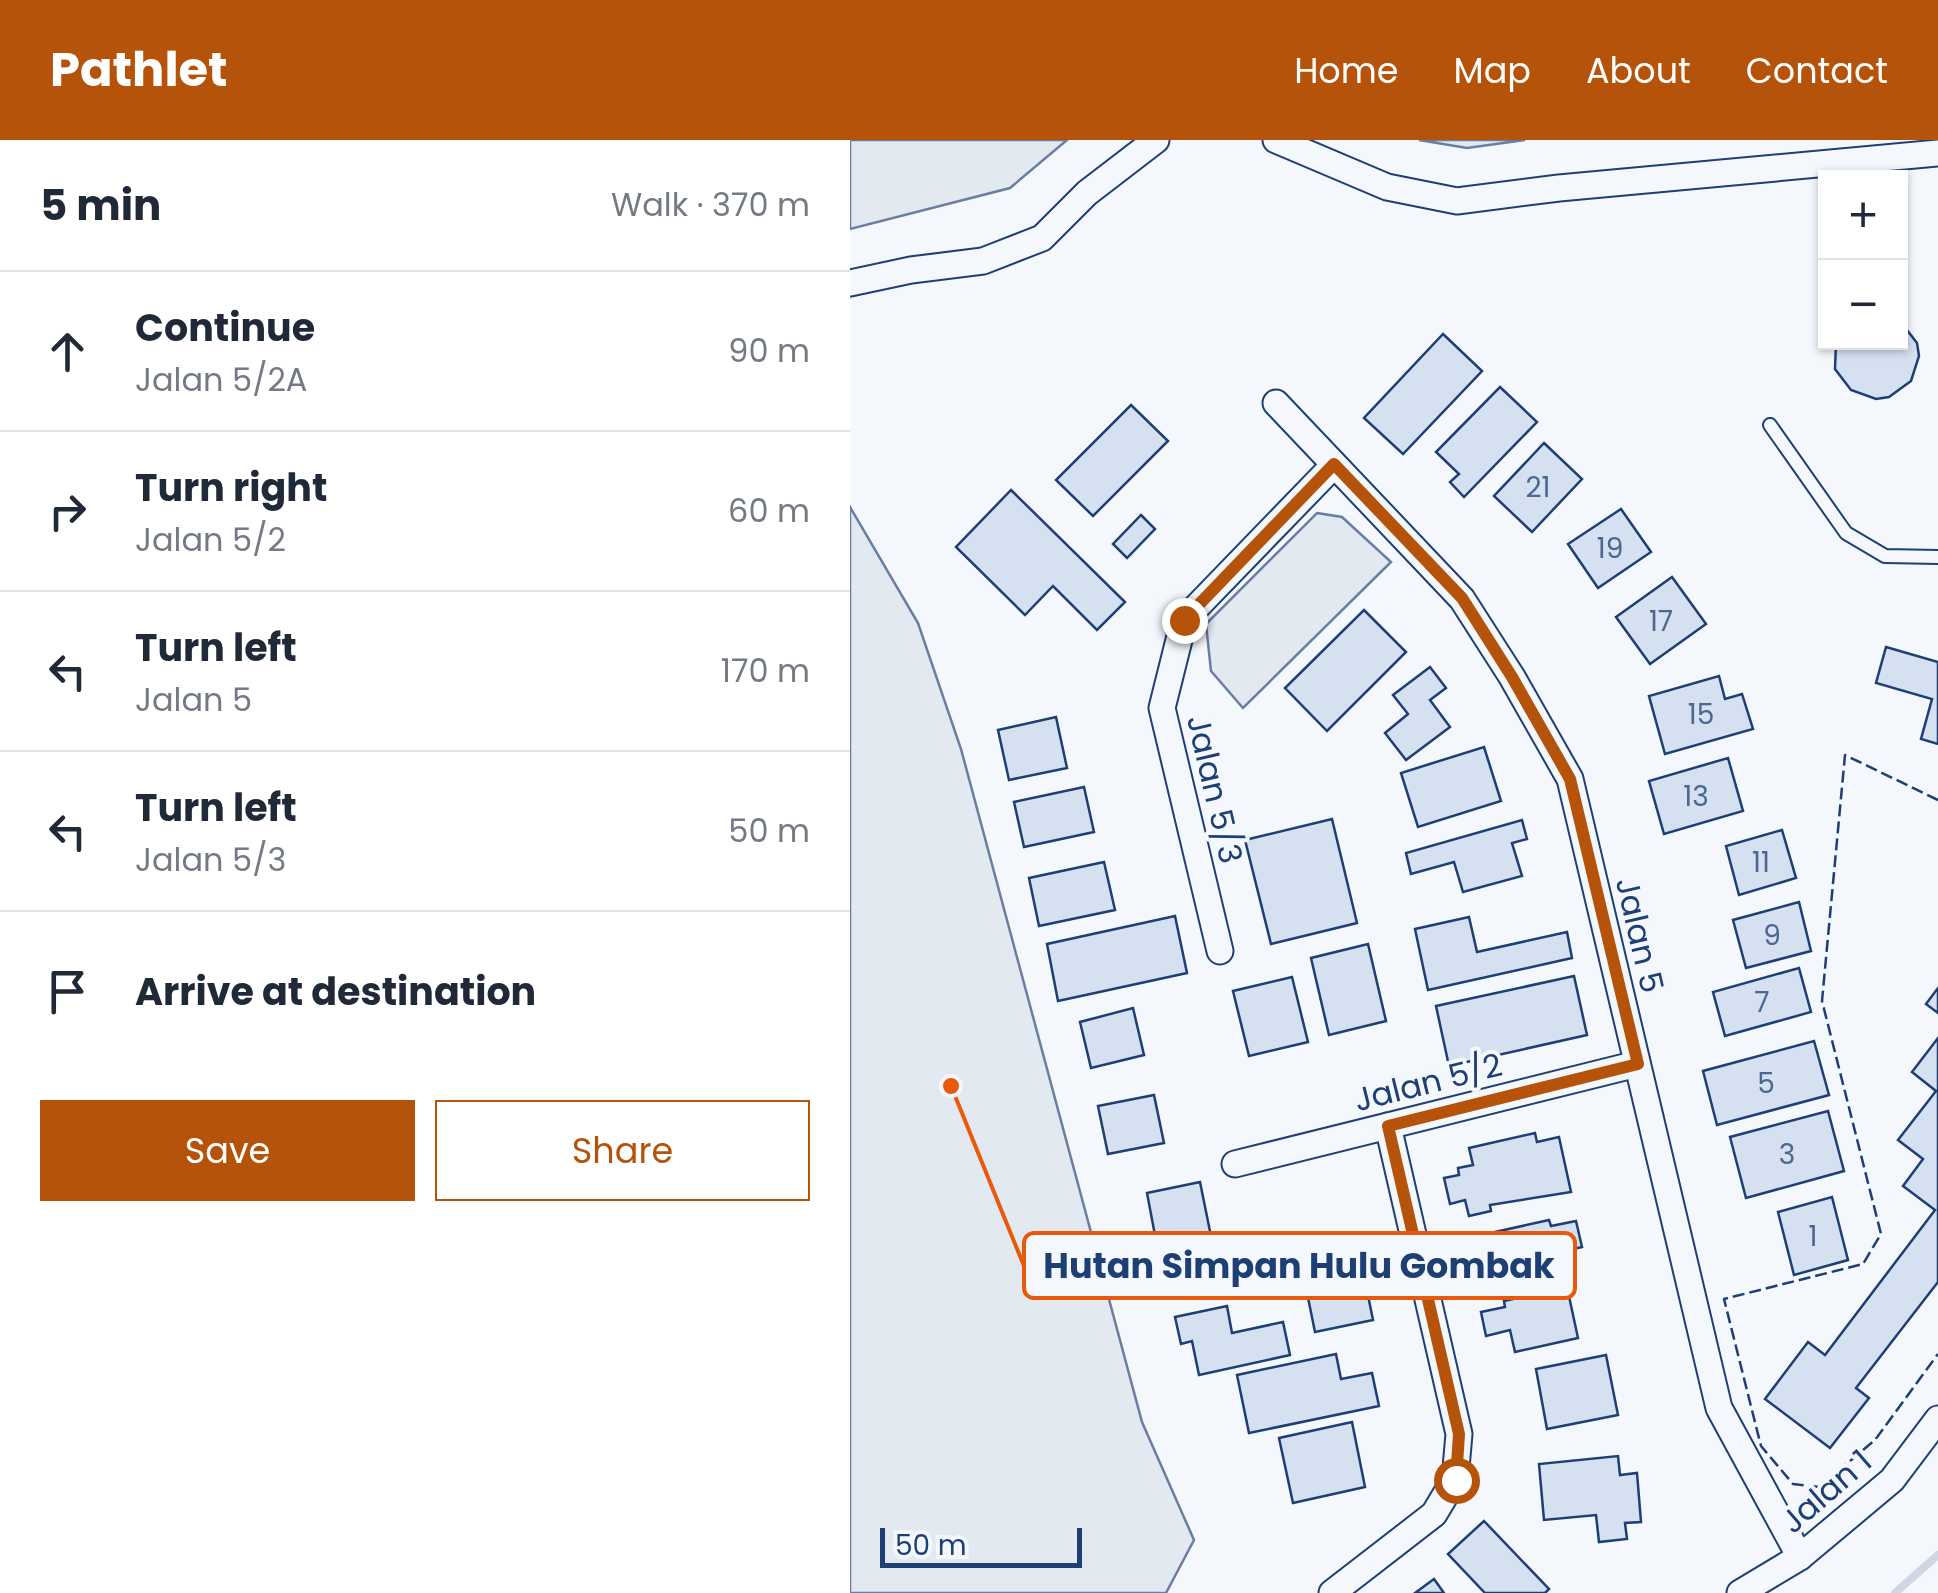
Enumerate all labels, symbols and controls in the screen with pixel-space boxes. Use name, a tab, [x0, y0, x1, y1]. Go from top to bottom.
text: Pathlet	[50, 36, 228, 103]
text: Home	[1294, 46, 1399, 95]
text: Map	[1454, 46, 1531, 95]
text: About	[1586, 46, 1691, 95]
text: Contact	[1746, 46, 1888, 95]
map controls	[1818, 170, 1908, 350]
button: +	[1818, 170, 1908, 260]
text: 5 min	[40, 176, 161, 235]
text: Walk · 370 m	[611, 182, 810, 227]
button: −	[1818, 260, 1908, 350]
text: Continue	[135, 301, 315, 354]
icon: ahead	[40, 324, 95, 379]
text: 90 m	[728, 328, 810, 373]
text: Jalan 5/2A	[135, 357, 307, 402]
text: Turn right	[135, 461, 327, 514]
house number: 21	[1525, 468, 1551, 507]
icon: right	[40, 484, 95, 539]
text: 60 m	[728, 488, 810, 533]
text: Jalan 5/2	[135, 517, 286, 562]
house number: 19	[1597, 529, 1623, 568]
route end	[1162, 598, 1208, 644]
house number: 17	[1649, 602, 1673, 641]
text: Turn left	[135, 621, 297, 674]
icon: left	[40, 644, 95, 699]
text: 170 m	[721, 648, 810, 693]
text: Jalan 5	[135, 677, 252, 722]
house number: 15	[1688, 695, 1714, 734]
street label: Jalan 5/3	[1176, 710, 1254, 868]
house number: 13	[1683, 777, 1709, 816]
text: Turn left	[135, 781, 297, 834]
icon: left	[40, 804, 95, 859]
text: 50 m	[728, 808, 810, 853]
text: Jalan 5/3	[135, 837, 286, 882]
house number: 11	[1752, 843, 1770, 882]
street label: Jalan 5	[1605, 873, 1675, 997]
house number: 9	[1763, 916, 1781, 955]
icon: arrive	[40, 964, 95, 1019]
text: Arrive at destination	[135, 965, 536, 1018]
house number: 7	[1754, 983, 1770, 1022]
street label: Jalan 5/2	[1349, 1042, 1507, 1122]
house number: 5	[1757, 1064, 1775, 1103]
button: Save	[40, 1100, 415, 1201]
button: Share	[435, 1100, 810, 1201]
house number: 3	[1779, 1135, 1795, 1174]
house number: 1	[1809, 1217, 1817, 1256]
callout: Hutan Simpan Hulu Gombak	[1024, 1233, 1575, 1298]
text: Hutan Simpan Hulu Gombak	[1043, 1241, 1555, 1290]
street label: Jalan 1	[1771, 1439, 1881, 1543]
route start	[1434, 1458, 1480, 1504]
scale bar	[880, 1523, 1082, 1568]
text: 50 m	[895, 1526, 966, 1565]

